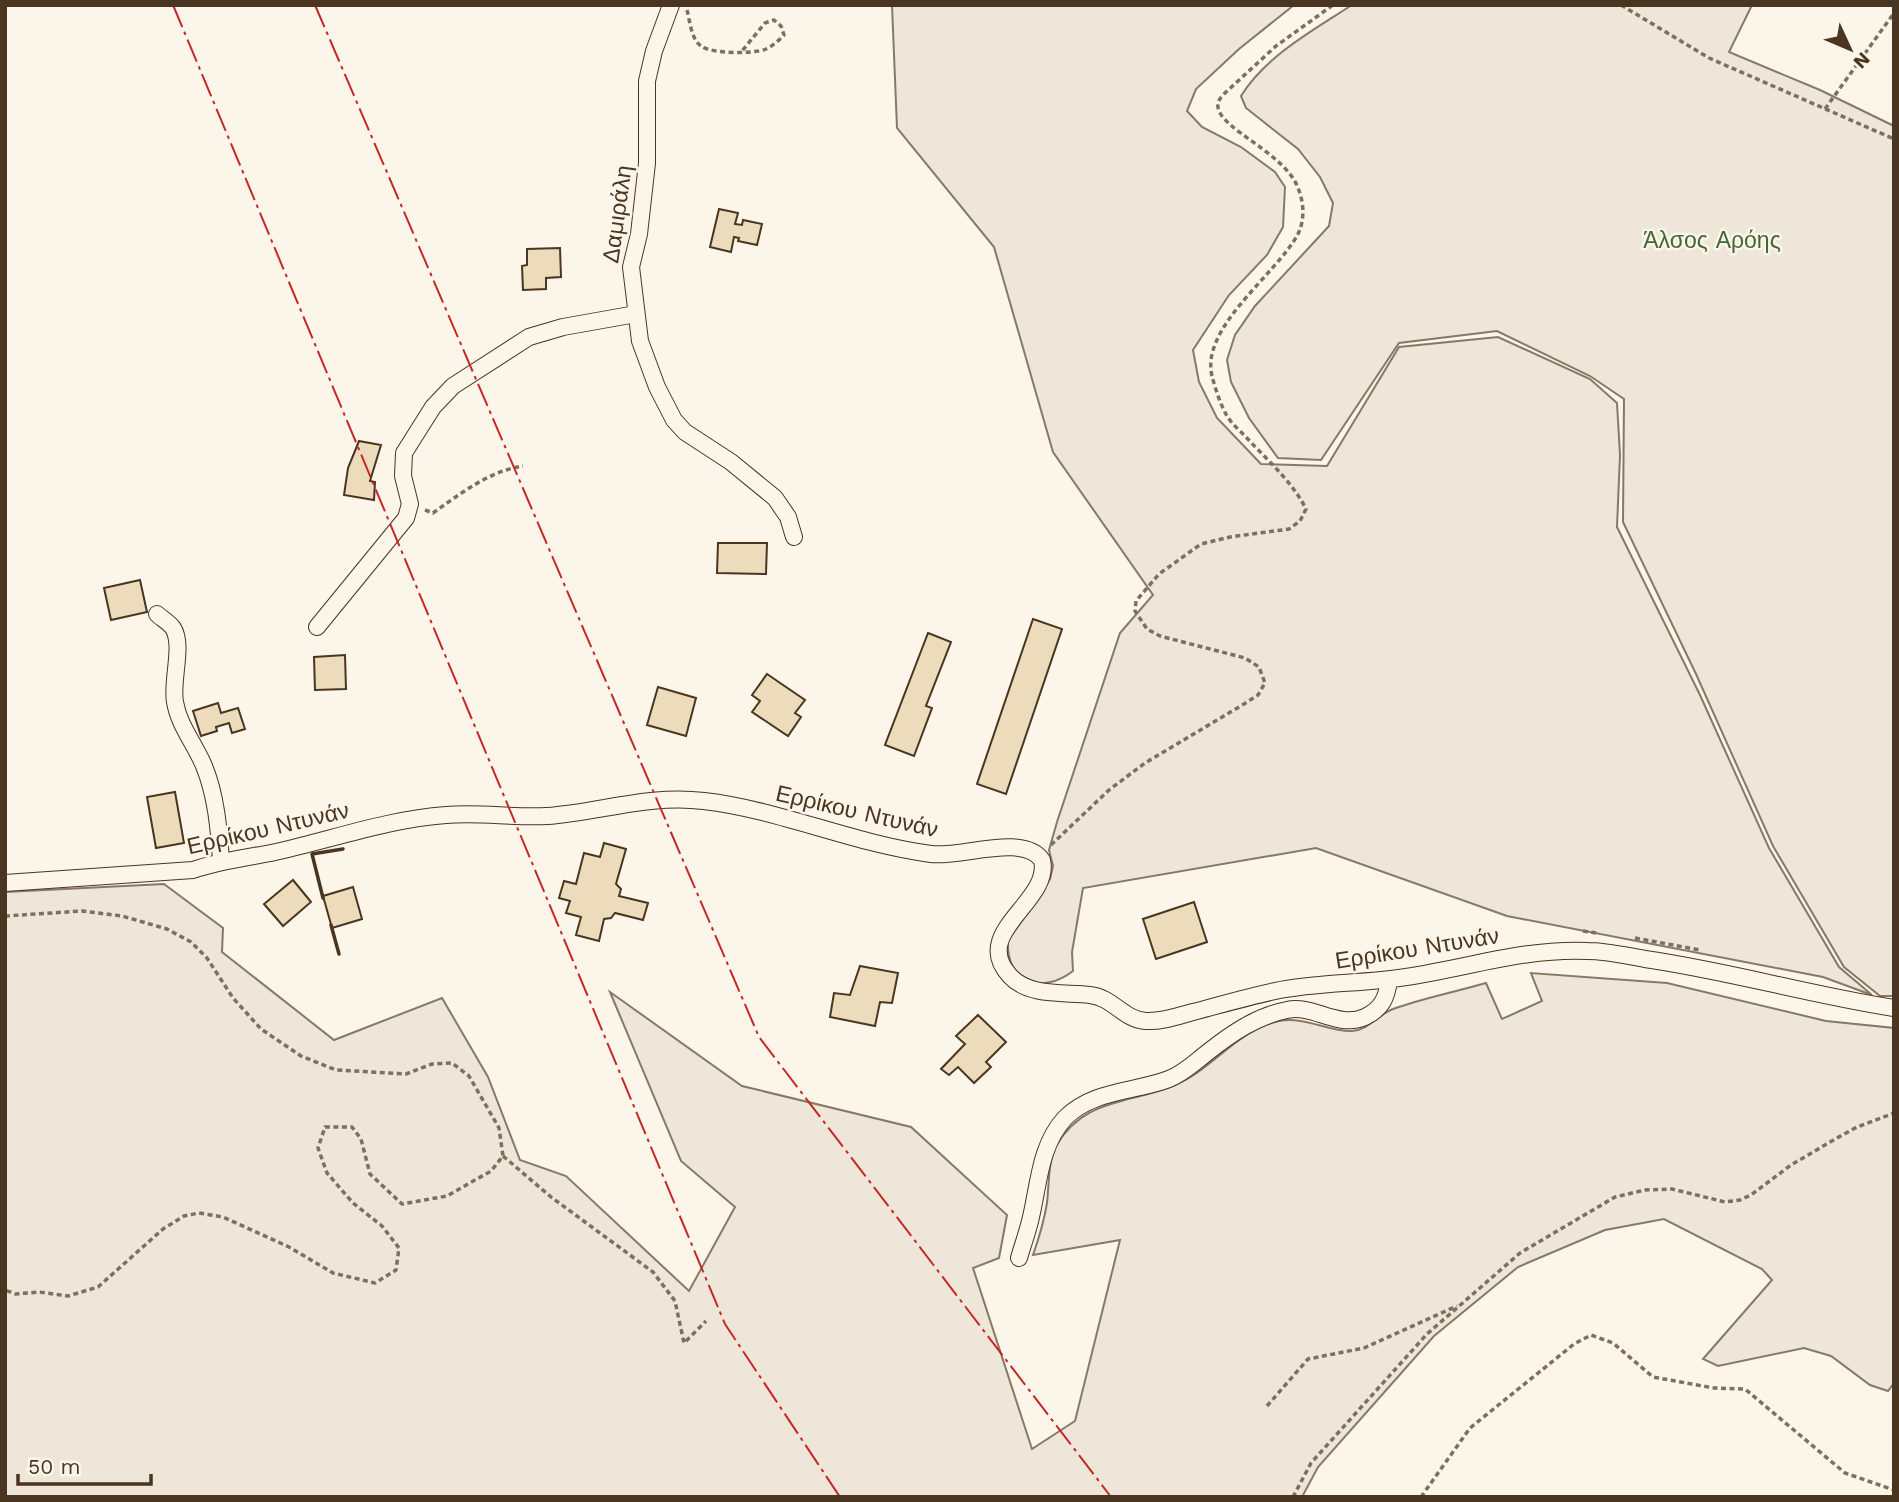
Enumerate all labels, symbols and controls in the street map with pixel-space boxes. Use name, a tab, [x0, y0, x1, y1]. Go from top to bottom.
north arrow	[1815, 14, 1885, 84]
text: N	[1849, 47, 1875, 74]
street label: Δαμιράλη	[597, 163, 638, 265]
park label: Άλσος Αρόης	[1643, 227, 1781, 254]
street label: Ερρίκου Ντυνάν	[773, 780, 941, 843]
street label: Ερρίκου Ντυνάν	[184, 797, 352, 860]
street label: Ερρίκου Ντυνάν	[1333, 922, 1501, 975]
scale bar	[18, 1442, 150, 1486]
text: 50 m	[28, 1454, 80, 1479]

